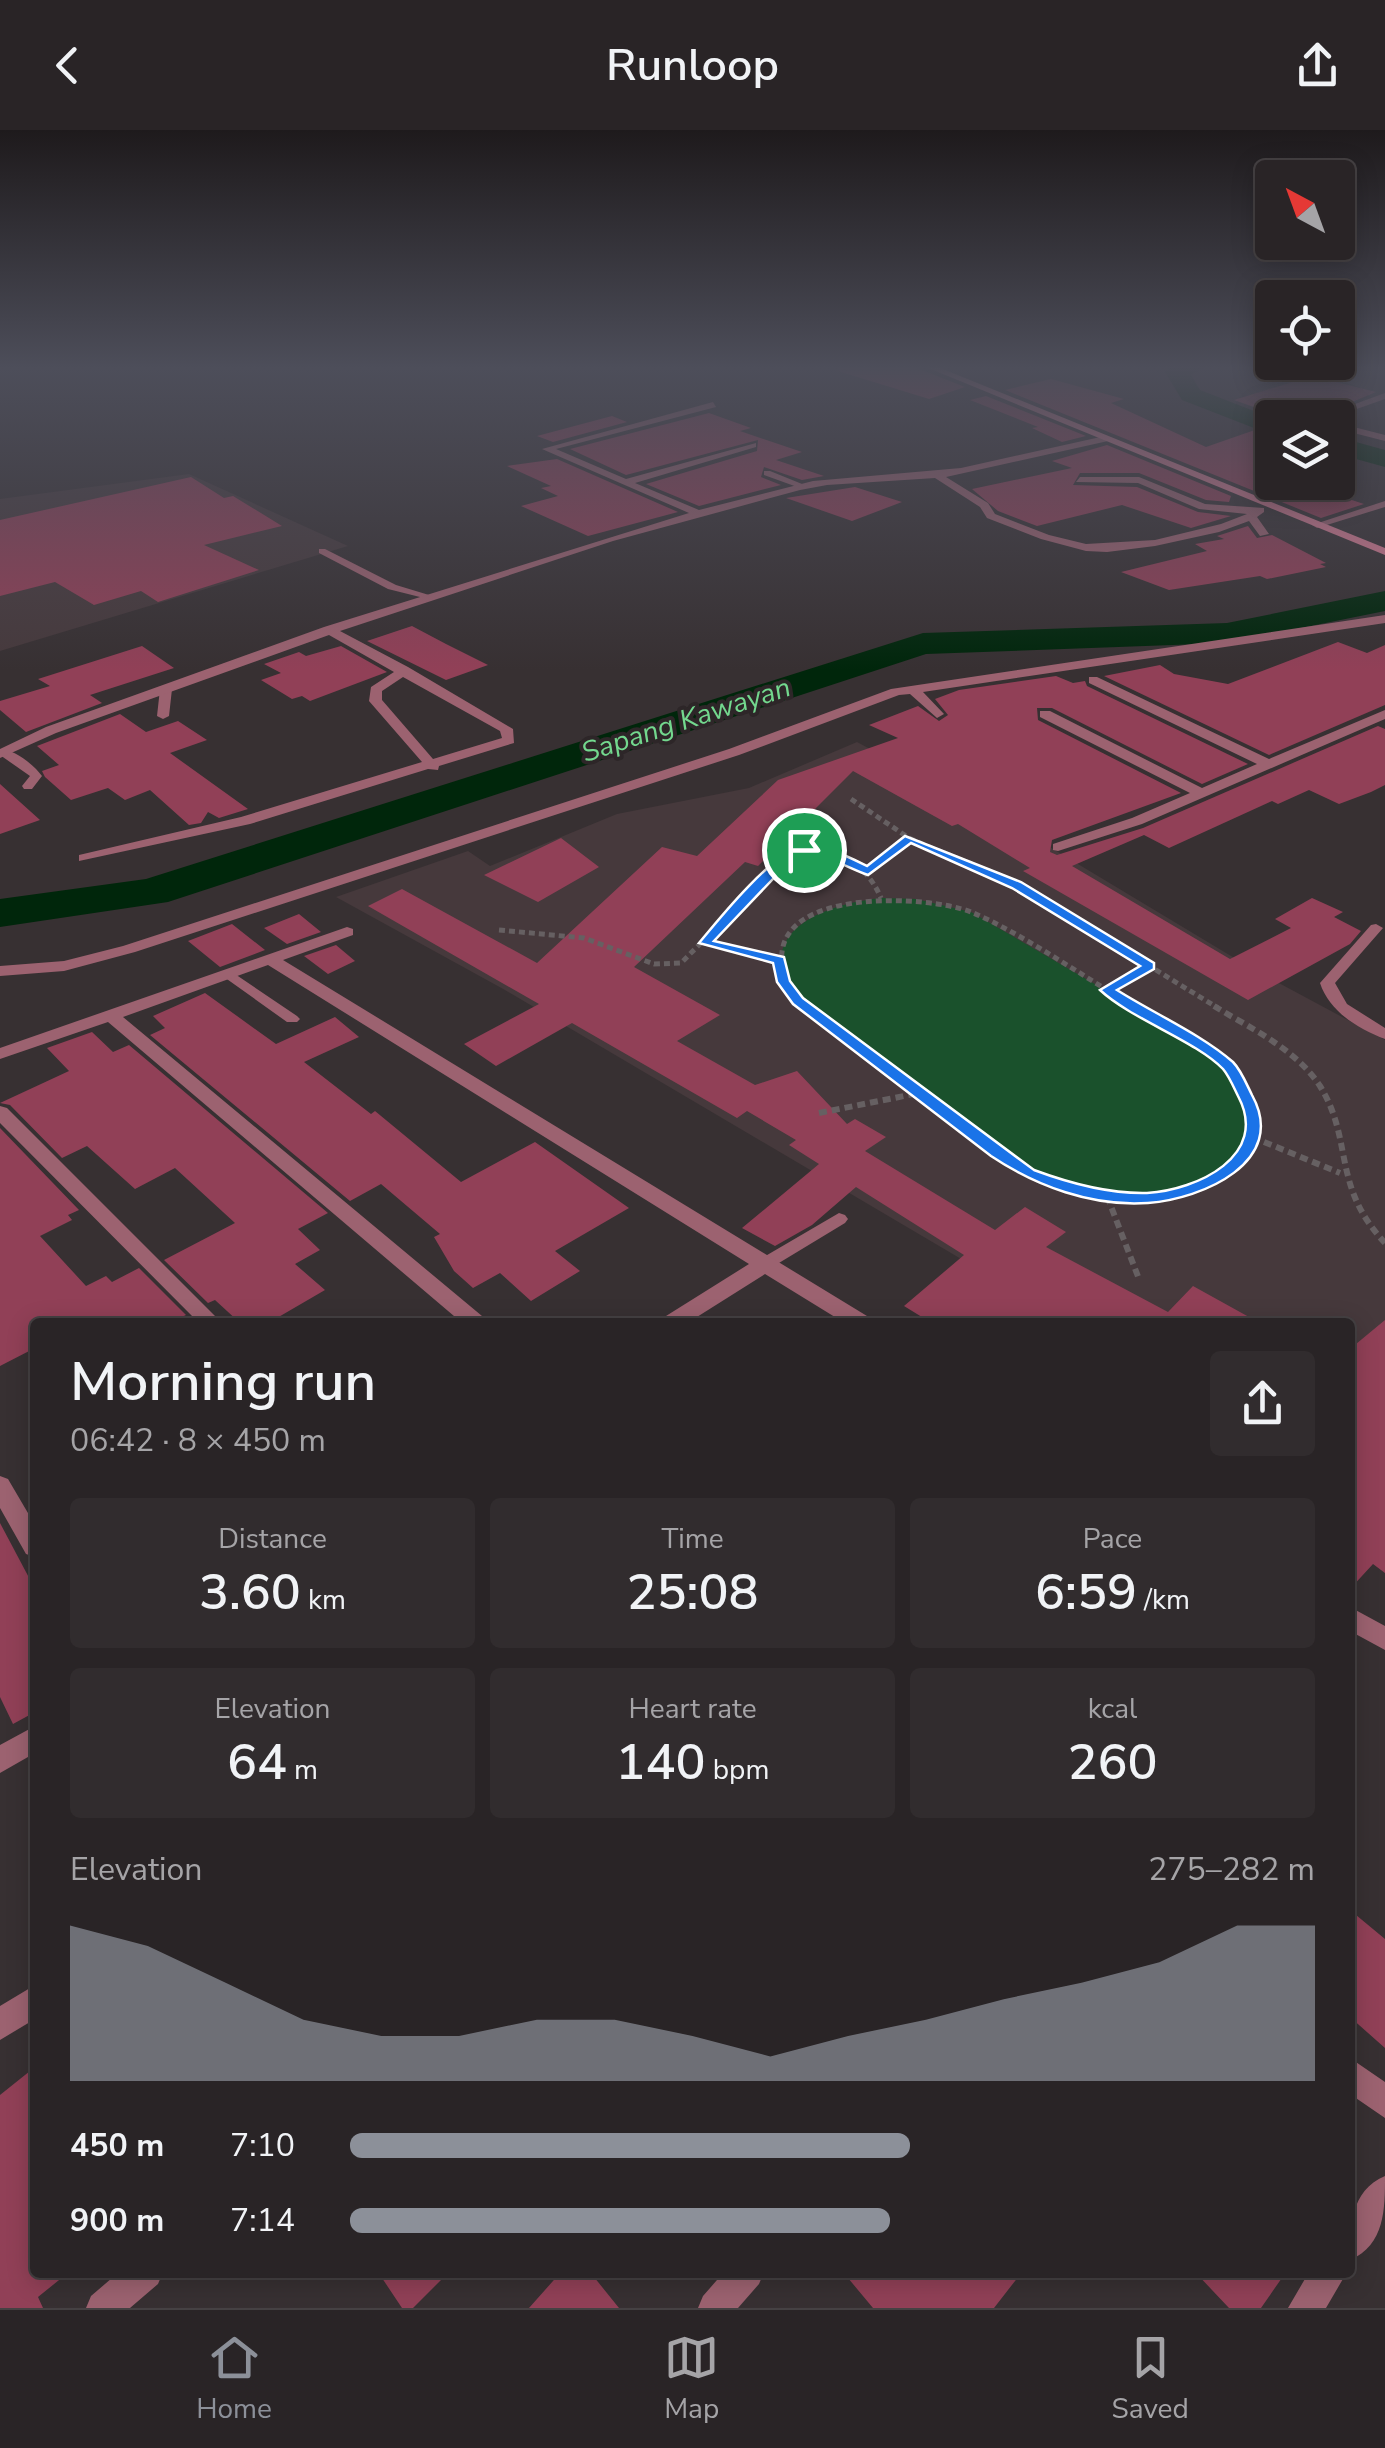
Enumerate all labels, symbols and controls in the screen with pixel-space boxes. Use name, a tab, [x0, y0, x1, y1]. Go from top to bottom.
text: Runloop	[606, 35, 779, 96]
icon: back	[40, 38, 95, 93]
icon: share	[1290, 38, 1345, 93]
north arrow	[1255, 160, 1355, 260]
map controls	[1255, 160, 1355, 500]
button: locate	[1255, 280, 1355, 380]
button: layers	[1255, 400, 1355, 500]
water label: Sapang Kawayan	[577, 668, 795, 772]
pin	[762, 808, 847, 893]
icon: arrive	[777, 823, 832, 878]
text: Morning run	[70, 1344, 376, 1419]
button: share	[1210, 1351, 1315, 1456]
text: 06:42 · 8 × 450 m	[70, 1419, 326, 1462]
text: Distance	[218, 1520, 327, 1558]
text: Time	[661, 1520, 724, 1558]
text: Pace	[1083, 1520, 1142, 1558]
text: 3.60	[199, 1558, 301, 1627]
text: 25:08	[627, 1558, 758, 1627]
text: 6:59	[1035, 1558, 1137, 1627]
text: km	[301, 1581, 346, 1619]
text: /km	[1137, 1581, 1190, 1619]
text: Elevation	[215, 1690, 330, 1728]
text: Heart rate	[628, 1690, 757, 1728]
text: kcal	[1088, 1690, 1137, 1728]
text: 64	[227, 1728, 287, 1797]
text: 140	[616, 1728, 706, 1797]
text: 260	[1068, 1728, 1158, 1797]
text: m	[287, 1751, 318, 1789]
text: bpm	[706, 1751, 769, 1789]
text: Elevation	[70, 1848, 203, 1891]
text: 275–282 m	[1148, 1848, 1315, 1891]
text: 450 m	[70, 2124, 164, 2167]
text: 7:10	[230, 2124, 295, 2167]
text: 900 m	[70, 2199, 164, 2242]
text: 7:14	[230, 2199, 295, 2242]
tab: Home	[196, 2330, 272, 2428]
tab: Map	[664, 2330, 719, 2428]
tab: Saved	[1111, 2330, 1189, 2428]

